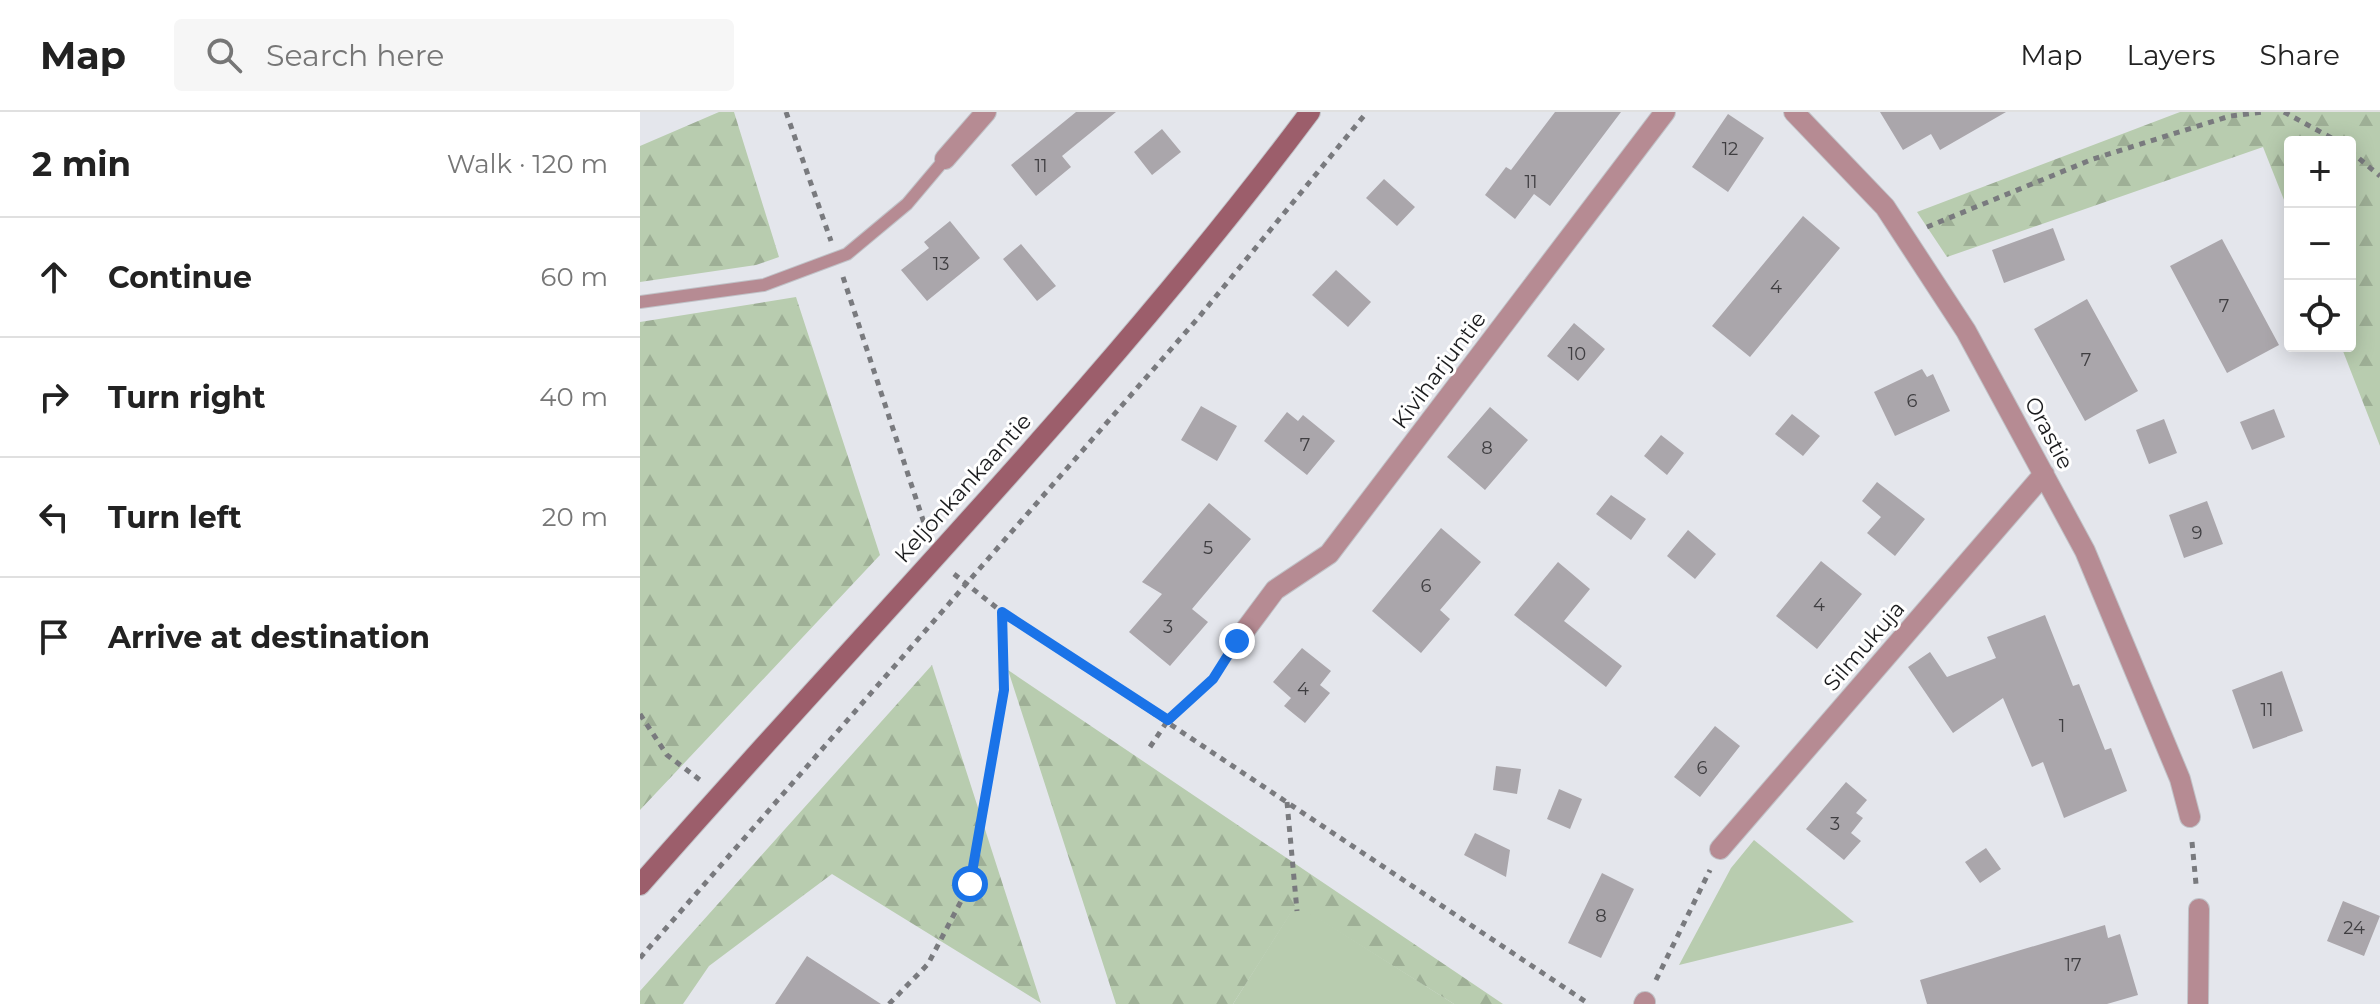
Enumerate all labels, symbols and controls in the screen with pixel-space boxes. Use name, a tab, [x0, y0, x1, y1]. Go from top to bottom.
search box	[174, 19, 734, 91]
text: Map	[40, 32, 126, 79]
icon: search	[202, 33, 246, 77]
text: Search here	[266, 37, 444, 74]
text: Map	[2020, 38, 2083, 72]
text: Layers	[2127, 38, 2216, 72]
text: Share	[2260, 38, 2340, 72]
map controls	[2284, 136, 2356, 352]
button: +	[2284, 136, 2356, 208]
house number: 12	[1722, 138, 1738, 160]
text: 2 min	[32, 143, 131, 185]
text: Walk · 120 m	[447, 148, 608, 180]
house number: 11	[1035, 155, 1048, 177]
house number: 11	[1525, 171, 1538, 193]
button: −	[2284, 208, 2356, 280]
house number: 13	[933, 253, 949, 275]
icon: ahead	[32, 255, 76, 299]
text: Continue	[108, 259, 252, 296]
text: 60 m	[541, 261, 608, 293]
house number: 4	[1770, 276, 1782, 298]
button: locate	[2284, 280, 2356, 352]
house number: 7	[2219, 295, 2229, 317]
street label: Kiviharjuntie	[1386, 306, 1492, 434]
house number: 10	[1568, 343, 1586, 365]
house number: 7	[2081, 349, 2091, 371]
icon: right	[32, 375, 76, 419]
text: Turn right	[108, 379, 265, 416]
text: 40 m	[539, 381, 608, 413]
house number: 6	[1907, 390, 1918, 412]
street label: Orastie	[2019, 392, 2079, 474]
street label: Keljonkankaantie	[889, 408, 1037, 568]
house number: 7	[1300, 434, 1310, 456]
house number: 8	[1481, 437, 1493, 459]
icon: left	[32, 495, 76, 539]
text: Turn left	[108, 499, 241, 536]
text: 20 m	[542, 501, 608, 533]
house number: 9	[2192, 522, 2203, 544]
house number: 5	[1203, 537, 1213, 559]
house number: 6	[1421, 575, 1432, 597]
house number: 4	[1813, 594, 1825, 616]
street label: Silmukuja	[1818, 596, 1910, 696]
icon: arrive	[32, 615, 76, 659]
house number: 3	[1163, 616, 1173, 638]
text: Arrive at destination	[108, 619, 430, 656]
route end	[1219, 623, 1255, 659]
house number: 4	[1297, 678, 1309, 700]
house number: 11	[2261, 699, 2274, 721]
house number: 1	[2059, 715, 2065, 737]
house number: 6	[1697, 757, 1708, 779]
house number: 3	[1830, 813, 1840, 835]
route start	[952, 866, 988, 902]
house number: 8	[1595, 905, 1607, 927]
house number: 24	[2343, 917, 2365, 939]
house number: 17	[2064, 954, 2082, 976]

